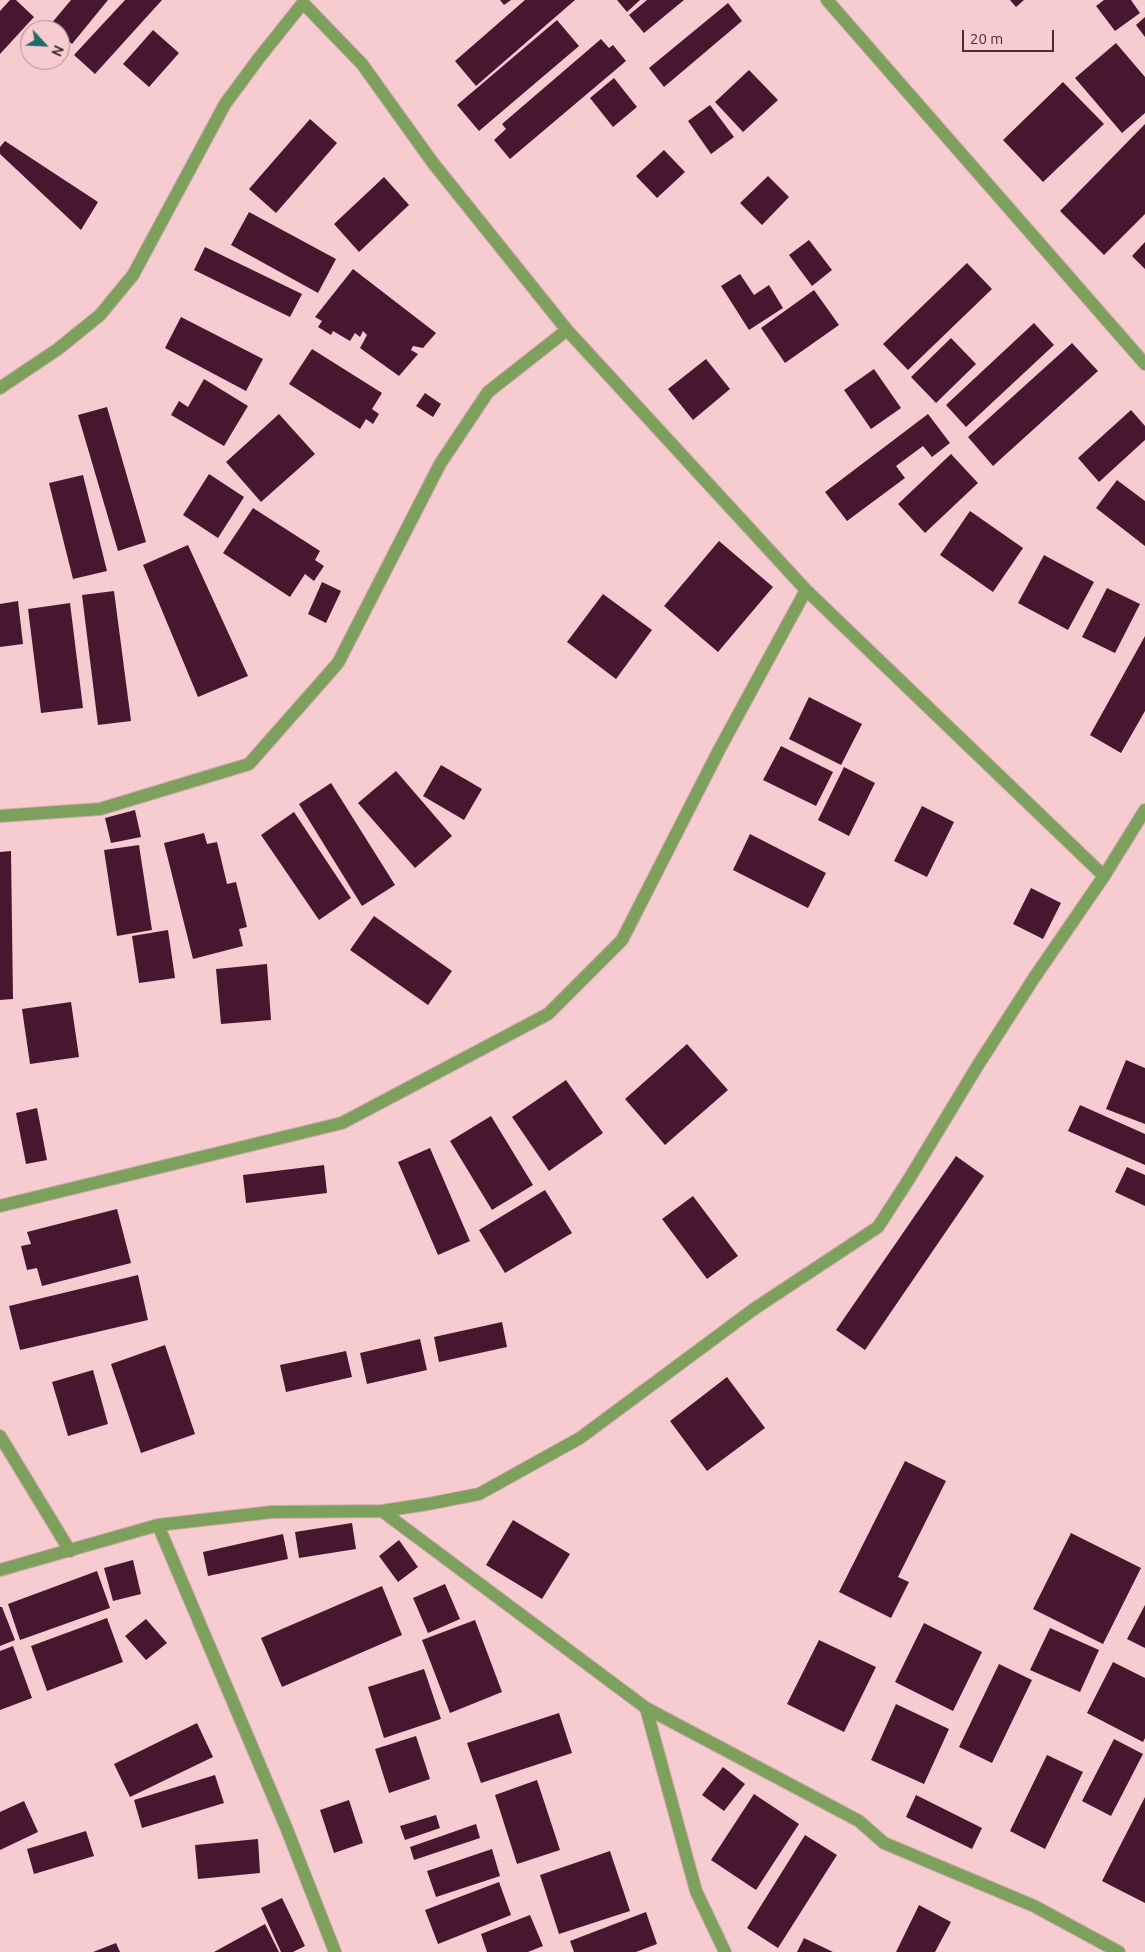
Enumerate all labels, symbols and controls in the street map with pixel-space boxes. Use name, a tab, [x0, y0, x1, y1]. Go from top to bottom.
north arrow	[20, 20, 70, 70]
scale bar	[965, 20, 1058, 52]
text: 20 m	[970, 30, 1003, 47]
text: N	[48, 43, 67, 59]

